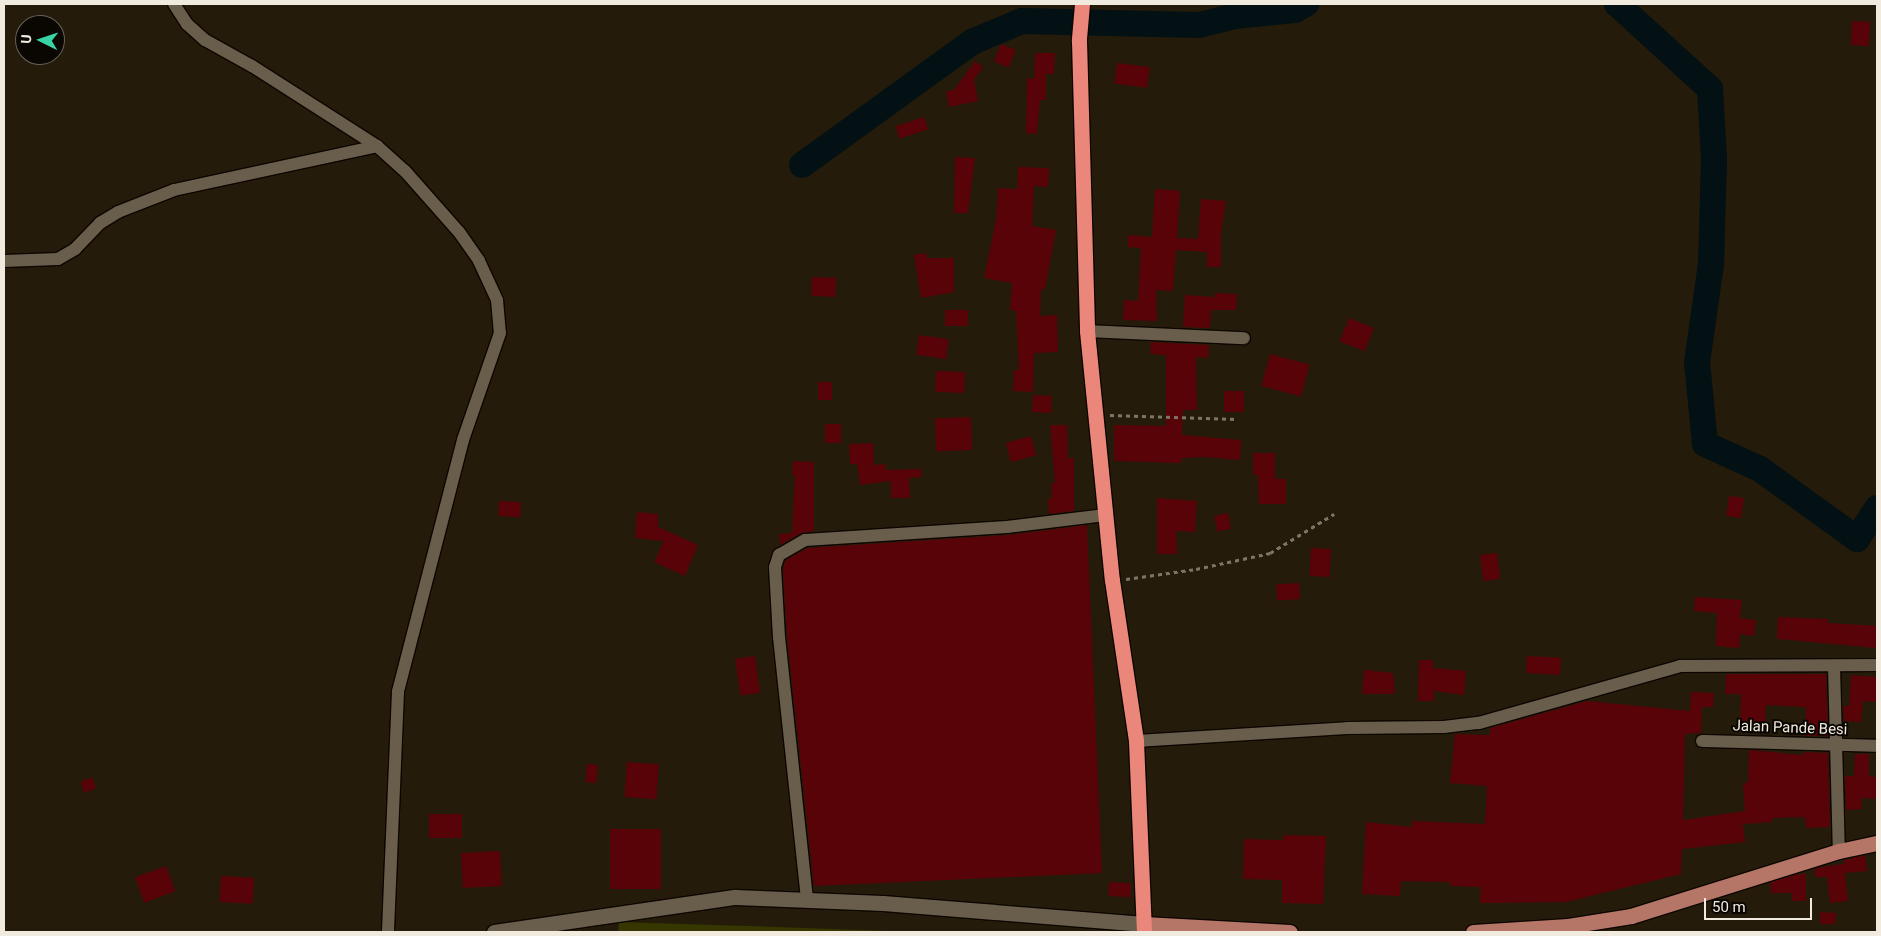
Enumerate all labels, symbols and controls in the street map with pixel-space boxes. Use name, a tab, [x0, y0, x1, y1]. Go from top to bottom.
north arrow	[15, 15, 65, 65]
text: U	[18, 34, 34, 44]
street label: Jalan Pande Besi	[1732, 717, 1848, 739]
scale bar	[1706, 888, 1814, 920]
text: 50 m	[1712, 898, 1746, 916]

